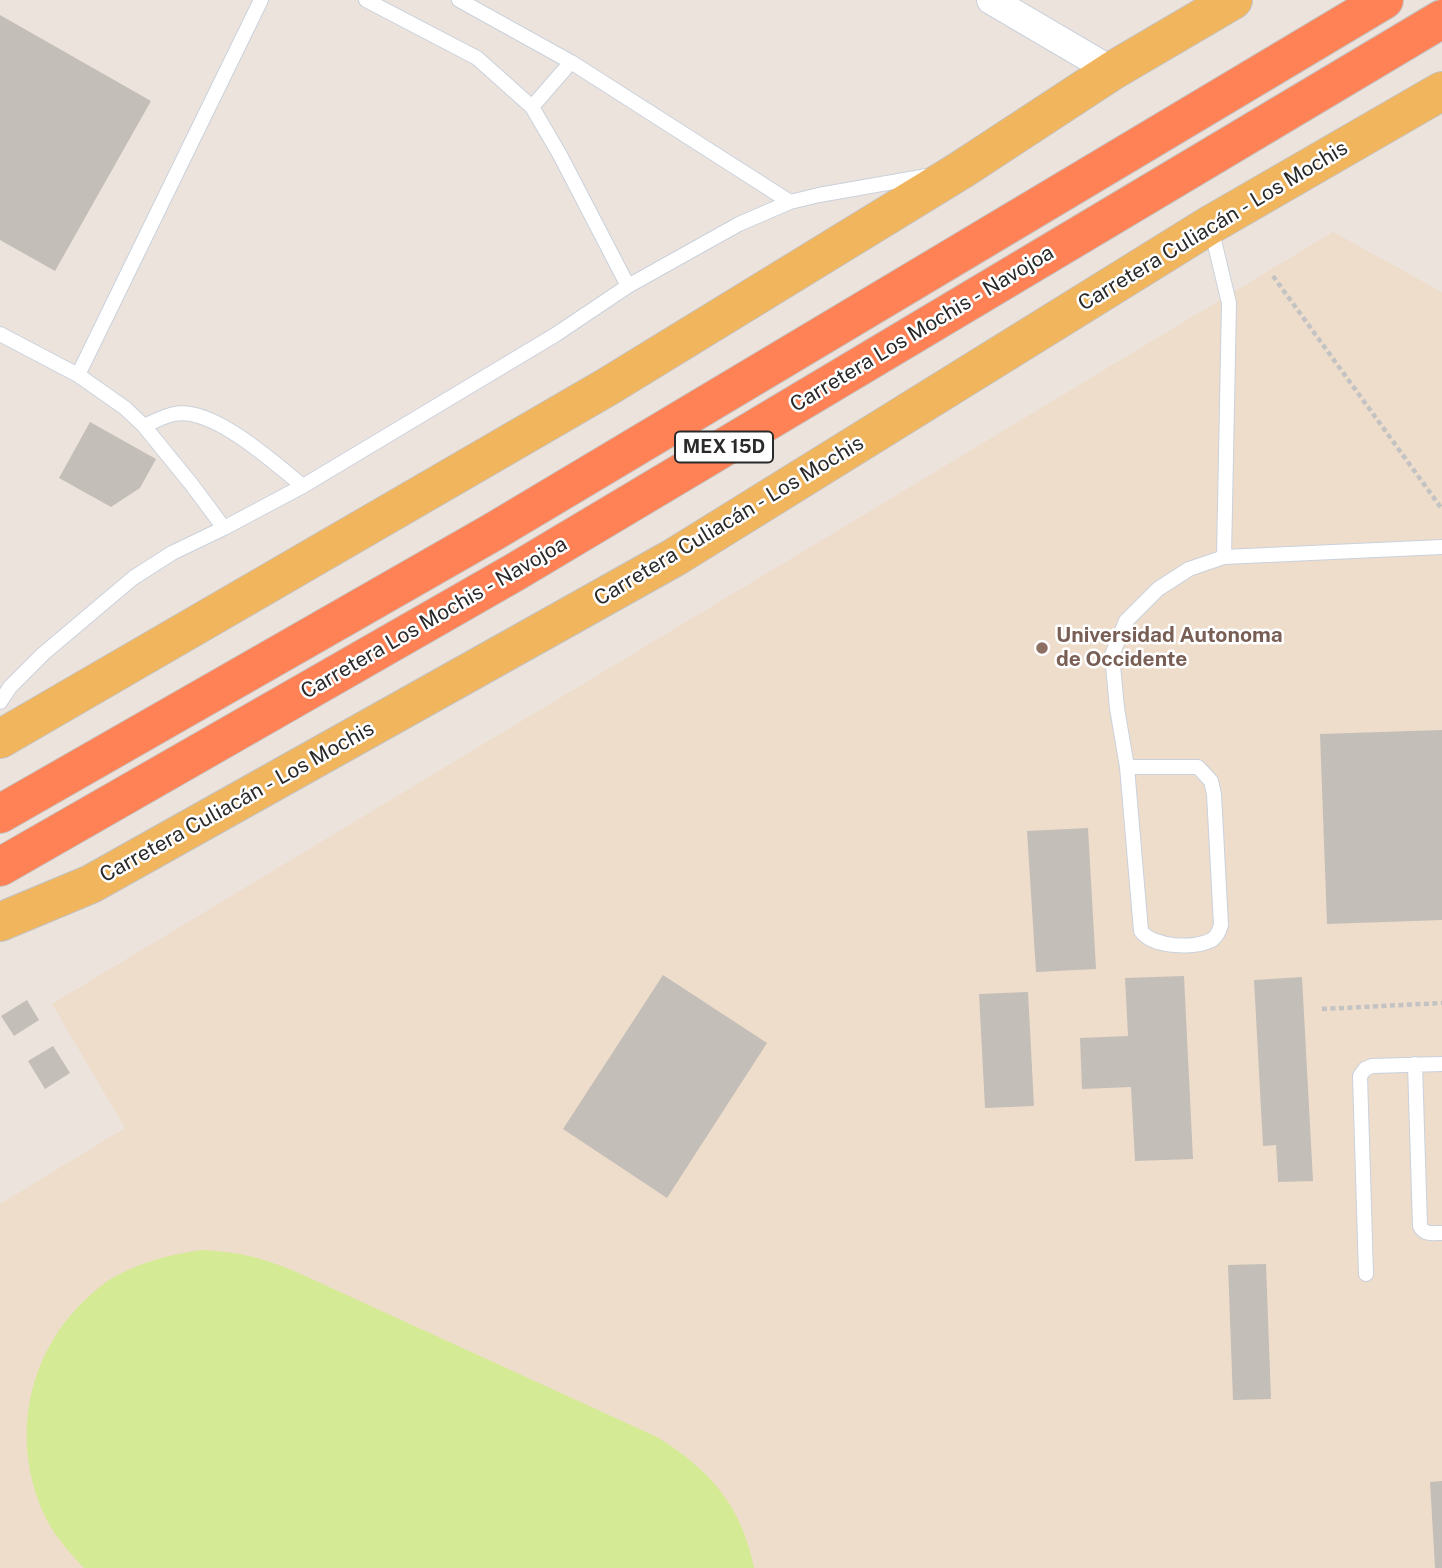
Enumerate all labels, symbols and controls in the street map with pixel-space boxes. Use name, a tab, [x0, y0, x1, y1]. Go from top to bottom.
street label: Carretera Culiacán - Los Mochis	[1074, 135, 1352, 317]
street label: Carretera Los Mochis - Navojoa	[786, 240, 1058, 418]
street label: Carretera Culiacán - Los Mochis	[590, 430, 868, 612]
road number: MEX 15D	[675, 432, 773, 462]
street label: Carretera Los Mochis - Navojoa	[297, 531, 571, 705]
place label: Universidad Autonoma de Occidente	[1056, 623, 1283, 673]
marker: Universidad Autonoma de Occidente	[1034, 640, 1050, 656]
street label: Carretera Culiacán - Los Mochis	[95, 716, 379, 888]

